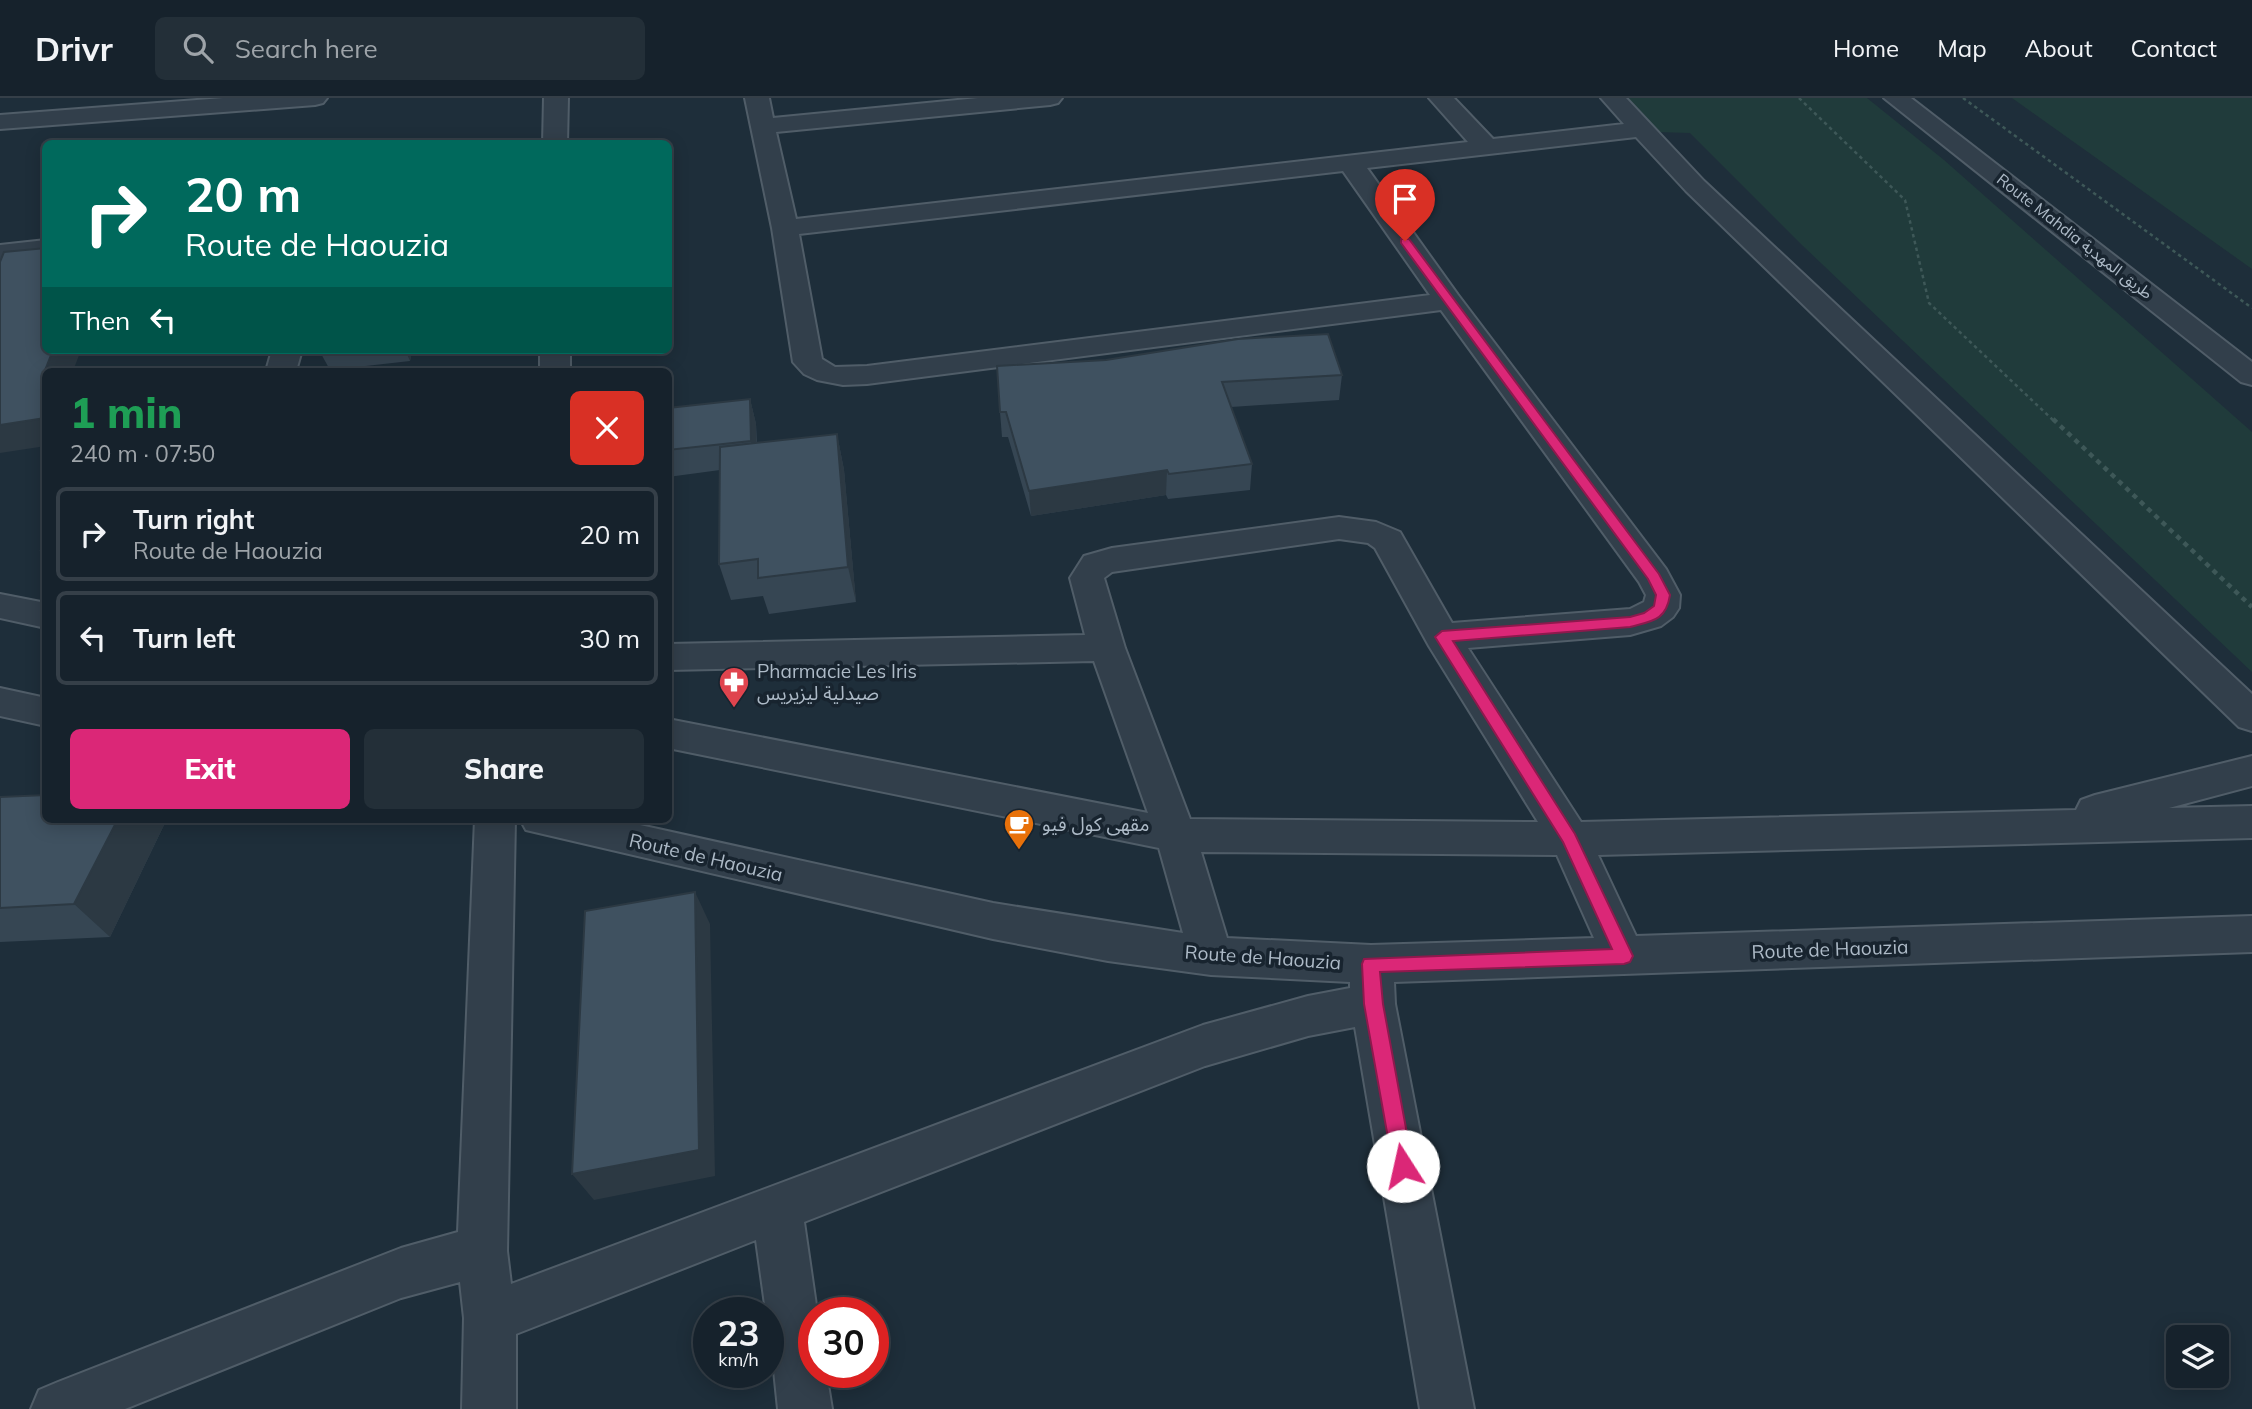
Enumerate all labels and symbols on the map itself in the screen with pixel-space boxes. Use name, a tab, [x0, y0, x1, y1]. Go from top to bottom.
pin	[1375, 169, 1435, 241]
street label: Route Mahdia طريق المهدية	[1992, 169, 2157, 304]
place label: Pharmacie Les Iris صيدلية ليزيريس	[757, 659, 917, 705]
pharmacy icon: Pharmacie Les Iris صيدلية ليزيريس	[717, 665, 751, 709]
cafe icon: مقهى كول فيو	[1002, 807, 1036, 851]
place label: مقهى كول فيو	[1042, 812, 1149, 836]
street label: Route de Haouzia	[627, 828, 785, 886]
street label: Route de Haouzia	[1751, 934, 1909, 964]
street label: Route de Haouzia	[1184, 940, 1342, 974]
position arrow	[1366, 1129, 1440, 1203]
speed limit sign: 30	[798, 1297, 889, 1388]

